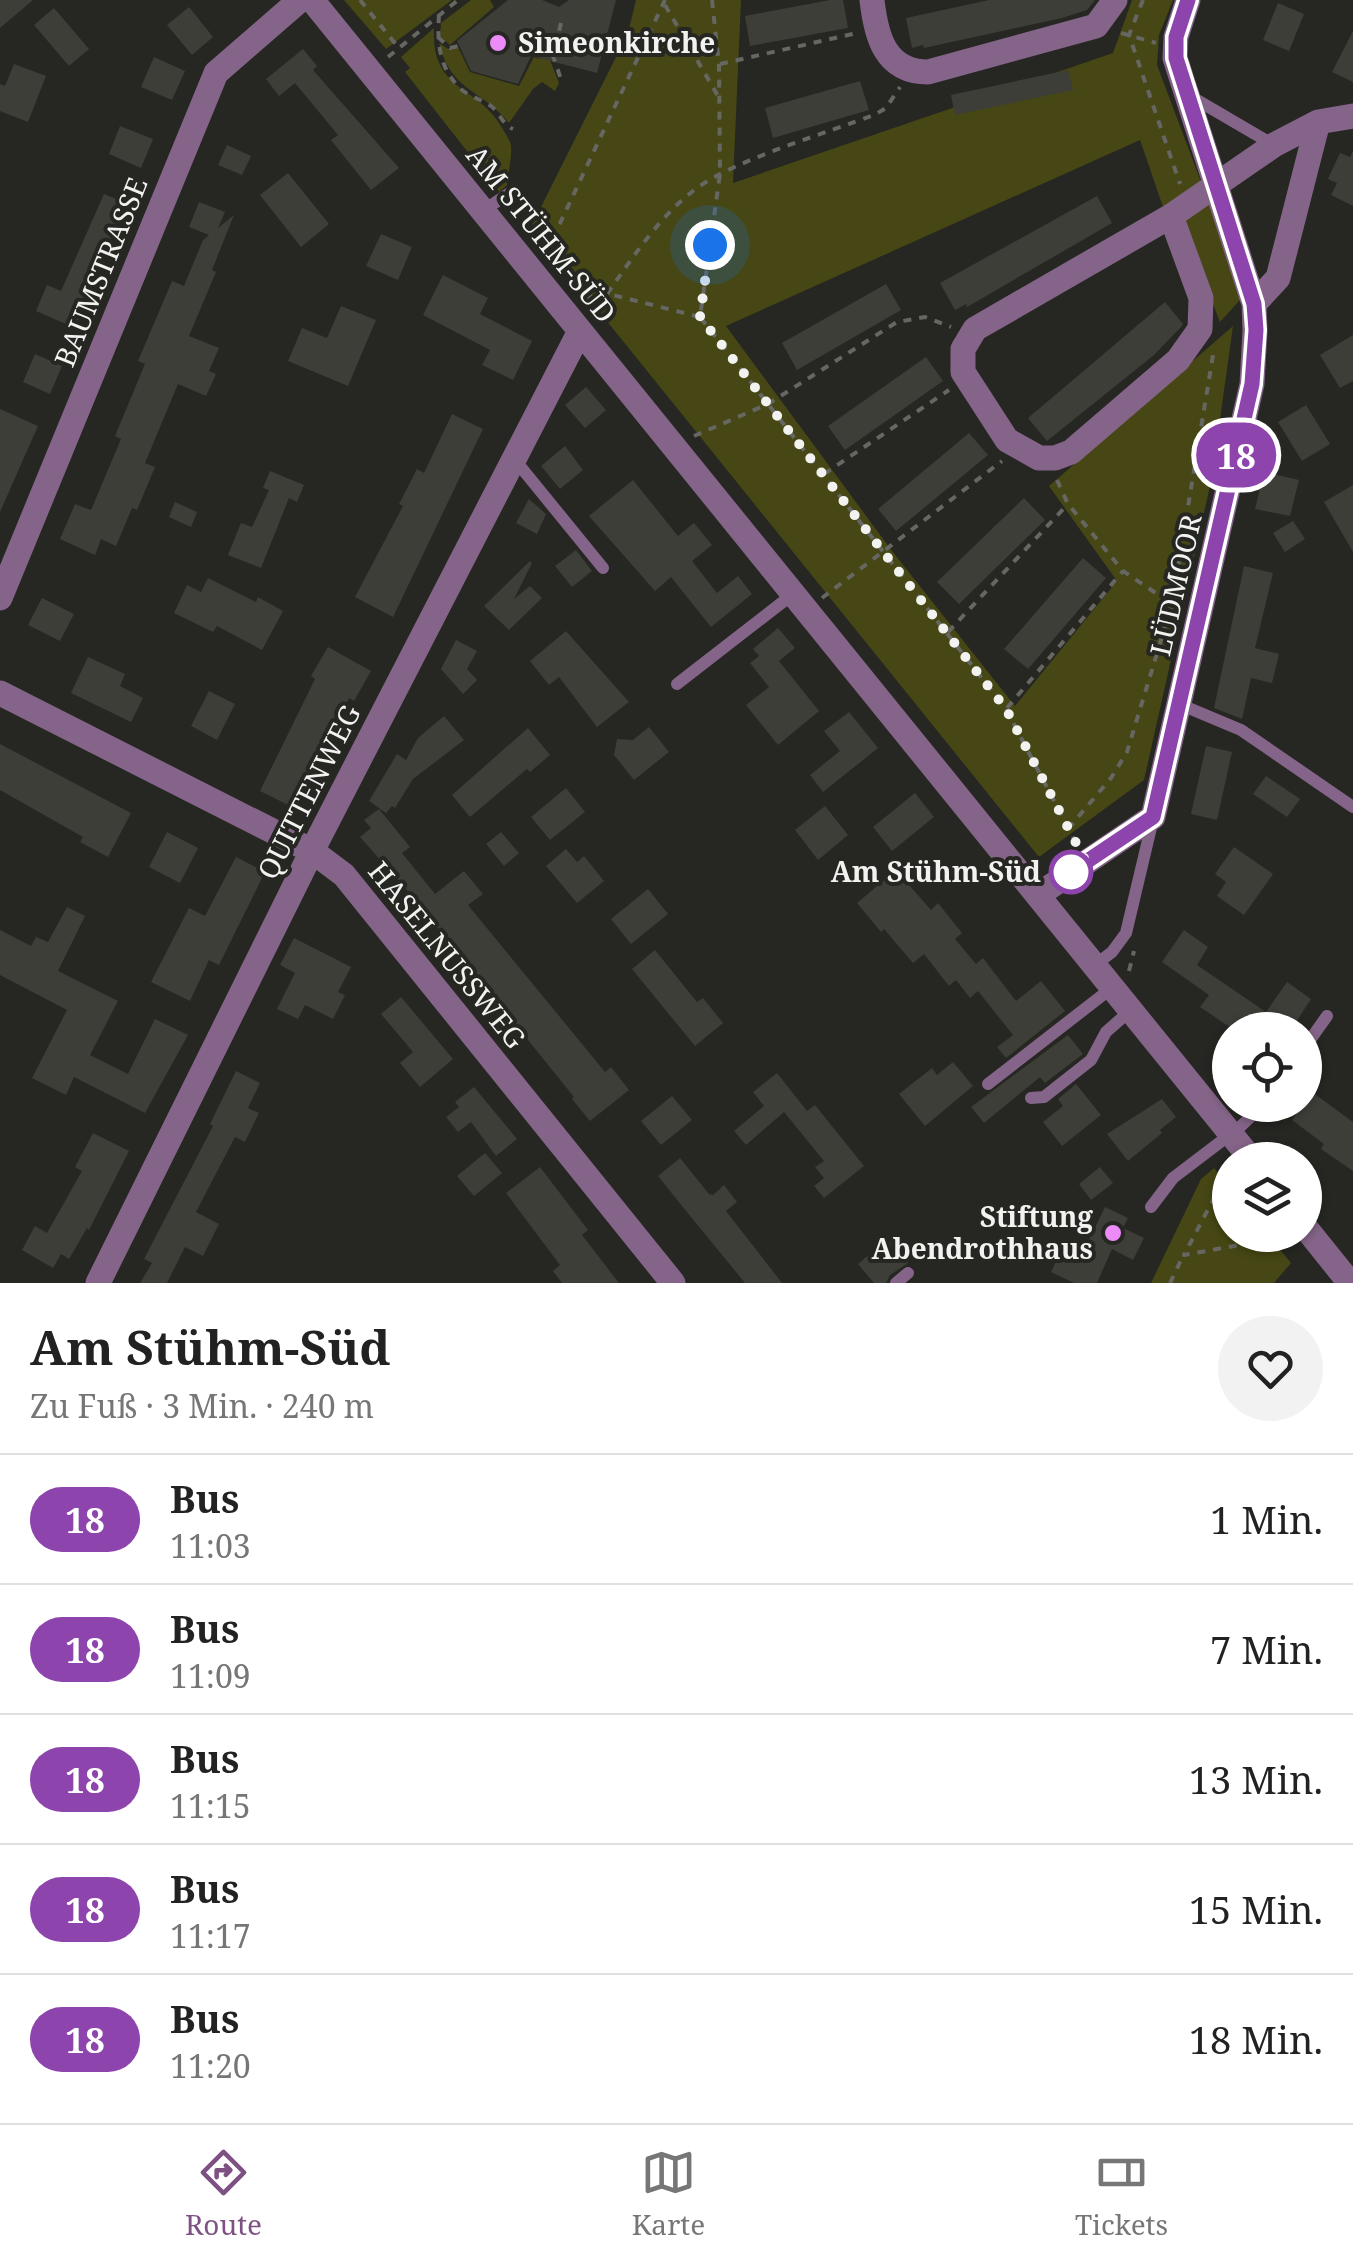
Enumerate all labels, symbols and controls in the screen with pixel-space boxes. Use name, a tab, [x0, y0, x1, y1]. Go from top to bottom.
place label: Simeonkirche	[518, 23, 715, 61]
marker: Simeonkirche	[487, 32, 509, 54]
street label: AM STÜHM-SÜD	[458, 137, 625, 330]
street label: BAUMSTRASSE	[45, 171, 155, 372]
your location	[685, 220, 735, 270]
line badge: 18	[1191, 422, 1281, 488]
text: 18	[1216, 432, 1256, 479]
street label: LÜDMOOR	[1140, 510, 1210, 659]
street label: QUITTENWEG	[248, 698, 368, 885]
marker: Am Stühm-Süd	[1050, 851, 1092, 893]
place label: Am Stühm-Süd	[831, 852, 1041, 890]
street label: HASELNUSSWEG	[361, 853, 535, 1056]
map controls	[1212, 1012, 1322, 1252]
button: locate	[1212, 1012, 1322, 1122]
button: layers	[1212, 1142, 1322, 1252]
place label: Stiftung Abendrothhaus	[871, 1197, 1093, 1267]
marker: Stiftung Abendrothhaus	[1102, 1222, 1124, 1244]
text: Am Stühm-Süd	[30, 1314, 390, 1379]
button: heart	[1218, 1316, 1323, 1421]
text: Zu Fuß · 3 Min. · 240 m	[30, 1384, 374, 1427]
text: Bus	[170, 1472, 239, 1524]
text: 1 Min.	[1210, 1493, 1323, 1545]
text: 18	[65, 1496, 105, 1543]
text: 11:03	[170, 1524, 251, 1567]
text: Bus	[170, 1602, 239, 1654]
text: 7 Min.	[1210, 1623, 1323, 1675]
text: 18	[65, 1626, 105, 1673]
text: 11:09	[170, 1654, 251, 1697]
text: Bus	[170, 1732, 239, 1784]
text: 13 Min.	[1189, 1753, 1323, 1805]
text: 18	[65, 1756, 105, 1803]
text: 11:15	[170, 1784, 251, 1827]
text: Bus	[170, 1862, 239, 1914]
text: 15 Min.	[1189, 1883, 1323, 1935]
text: 18	[65, 1886, 105, 1933]
text: 11:17	[170, 1914, 251, 1957]
text: Bus	[170, 1992, 239, 2044]
text: 18 Min.	[1189, 2013, 1323, 2065]
text: 18	[65, 2016, 105, 2063]
text: 11:20	[170, 2044, 251, 2087]
tab: Route	[185, 2145, 262, 2243]
tab: Karte	[632, 2145, 705, 2243]
tab: Tickets	[1075, 2145, 1168, 2243]

